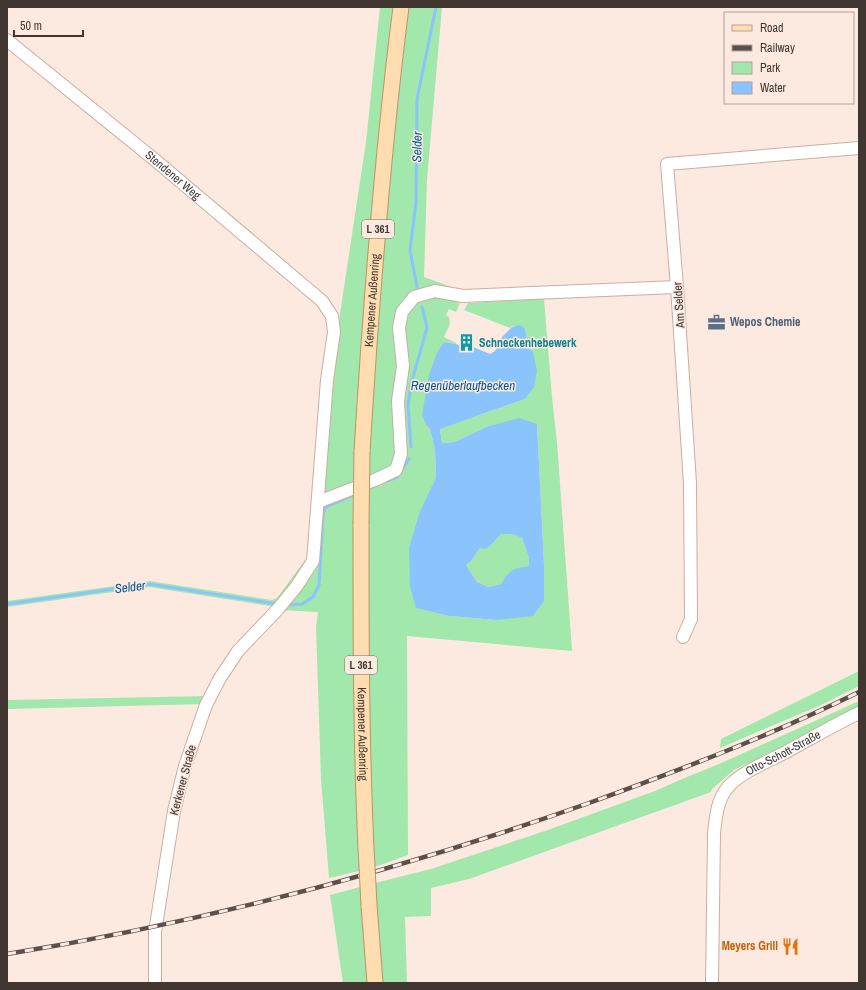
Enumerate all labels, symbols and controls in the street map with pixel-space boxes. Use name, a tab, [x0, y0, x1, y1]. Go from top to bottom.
scale bar	[14, 12, 83, 38]
legend	[724, 12, 854, 104]
text: 50 m	[20, 18, 42, 34]
text: Road	[760, 20, 784, 36]
text: Railway	[760, 40, 795, 56]
text: Park	[760, 60, 780, 76]
text: Water	[760, 80, 787, 96]
water label: Selder	[408, 131, 426, 163]
street label: Stendener Weg	[142, 147, 205, 204]
road number: L 361	[362, 220, 394, 238]
street label: Kempener Außenring	[361, 252, 384, 348]
street label: Am Selder	[669, 281, 689, 329]
office icon: Wepos Chemie	[707, 312, 727, 332]
place label: Wepos Chemie	[730, 314, 801, 330]
building icon: Schneckenhebewerk	[456, 333, 476, 353]
place label: Schneckenhebewerk	[479, 335, 577, 351]
water label: Regenüberlaufbecken	[411, 377, 515, 394]
water label: Selder	[114, 577, 147, 597]
road number: L 361	[345, 656, 377, 674]
street label: Kempener Außenring	[354, 687, 372, 782]
street label: Otto-Schott-Straße	[742, 726, 823, 779]
street label: Kerkener Straße	[166, 743, 200, 817]
restaurant icon: Meyers Grill	[781, 936, 801, 956]
place label: Meyers Grill	[722, 938, 778, 954]

